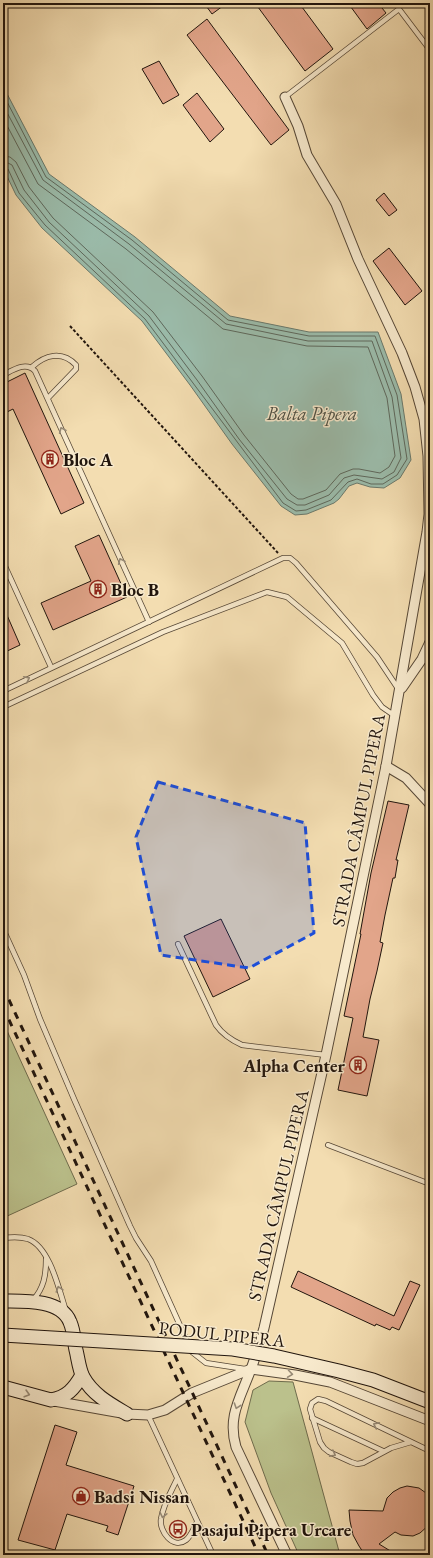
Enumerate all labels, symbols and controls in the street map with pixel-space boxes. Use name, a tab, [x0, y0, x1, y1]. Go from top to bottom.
water label: Balta Pipera	[266, 401, 357, 426]
one-way arrow	[59, 427, 67, 434]
place label: Bloc A	[63, 448, 114, 471]
building icon: Bloc A	[40, 449, 60, 469]
one-way arrow	[118, 558, 126, 565]
place label: Bloc B	[111, 578, 159, 601]
building icon: Bloc B	[88, 579, 108, 599]
one-way arrow	[23, 676, 30, 684]
street label: STRADA CÂMPUL PIPERA	[326, 711, 390, 928]
place label: Alpha Center	[242, 1054, 346, 1077]
building icon: Alpha Center	[348, 1055, 368, 1075]
street label: STRADA CÂMPUL PIPERA	[242, 1086, 314, 1303]
one-way arrow	[55, 1286, 64, 1293]
street label: PODUL PIPERA	[158, 1316, 287, 1352]
one-way arrow	[287, 1370, 293, 1379]
one-way arrow	[23, 1389, 30, 1398]
one-way arrow	[234, 1402, 242, 1409]
one-way arrow	[373, 1422, 380, 1430]
one-way arrow	[329, 1449, 336, 1456]
place label: Badsi Nissan	[94, 1485, 190, 1508]
shop icon: Badsi Nissan	[71, 1486, 91, 1506]
one-way arrow	[159, 1512, 167, 1519]
place label: Pasajul Pipera Urcare	[191, 1518, 352, 1541]
bus stop icon: Pasajul Pipera Urcare	[168, 1519, 188, 1539]

